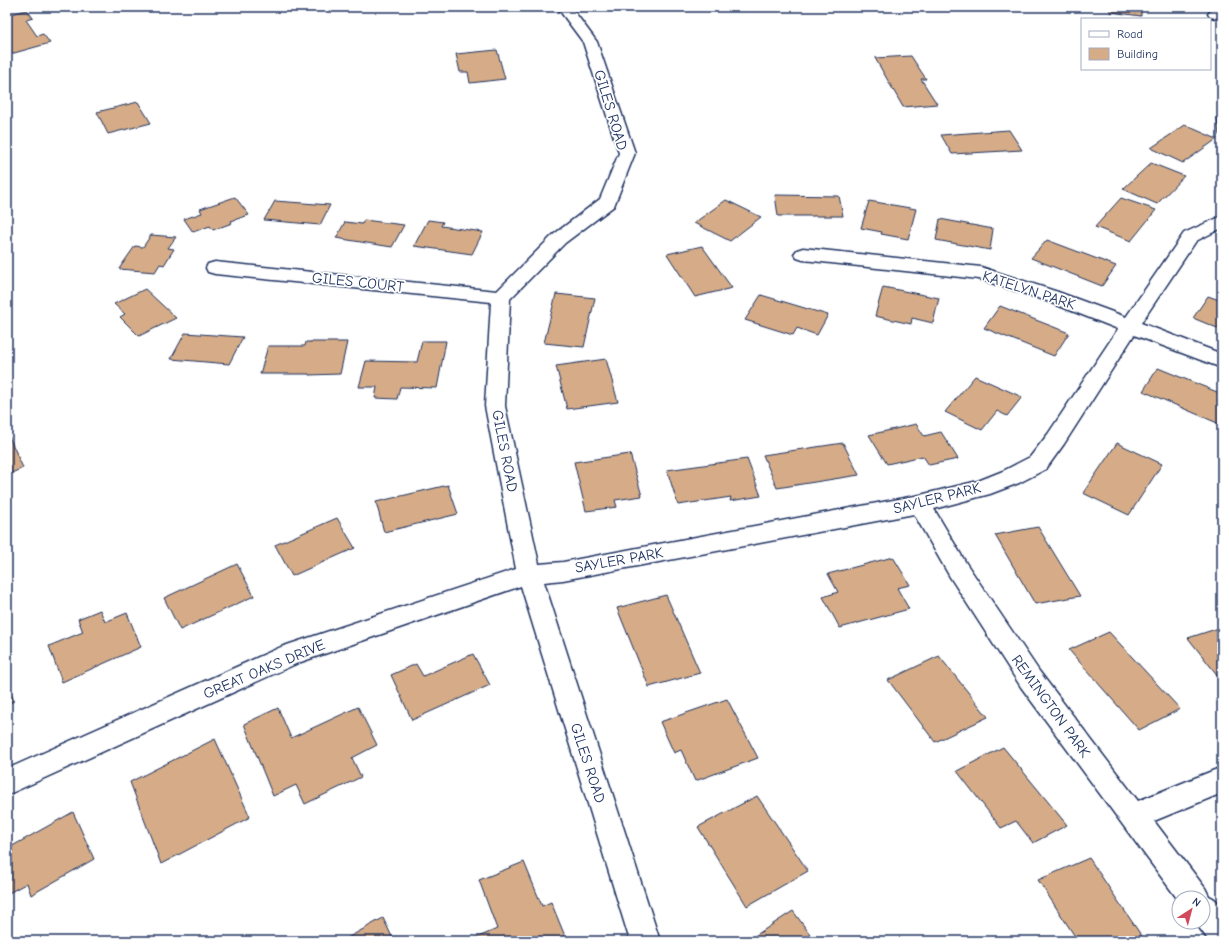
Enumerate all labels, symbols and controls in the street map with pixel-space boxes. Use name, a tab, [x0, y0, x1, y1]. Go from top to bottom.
legend	[1081, 18, 1211, 70]
text: Road	[1117, 27, 1143, 41]
text: Building	[1117, 47, 1158, 61]
street label: GILES ROAD	[590, 68, 632, 152]
street label: KATELYN PARK	[980, 266, 1078, 314]
street label: GILES COURT	[311, 268, 405, 296]
street label: GILES ROAD	[488, 408, 522, 494]
street label: SAYLER PARK	[891, 478, 983, 518]
street label: SAYLER PARK	[573, 543, 665, 577]
street label: GREAT OAKS DRIVE	[200, 635, 328, 703]
street label: REMINGTON PARK	[1008, 651, 1095, 761]
street label: GILES ROAD	[567, 721, 609, 805]
north arrow	[1171, 890, 1211, 930]
text: N	[1190, 895, 1203, 910]

